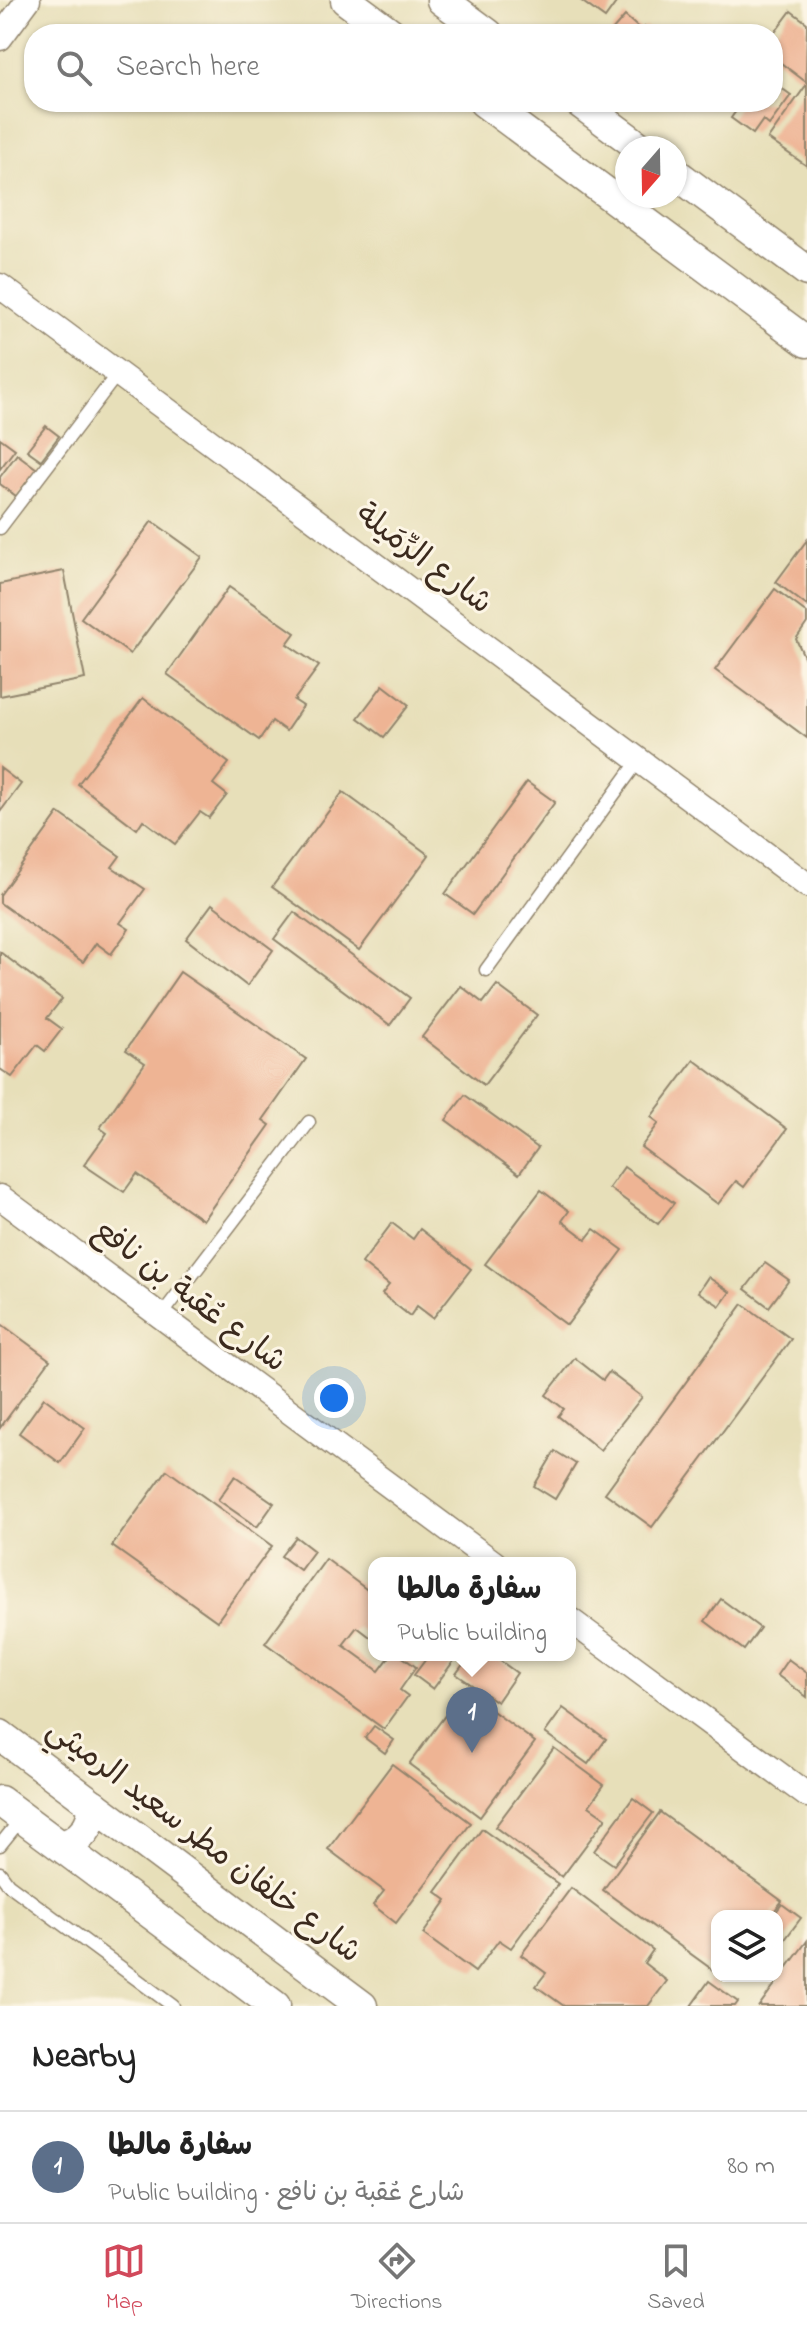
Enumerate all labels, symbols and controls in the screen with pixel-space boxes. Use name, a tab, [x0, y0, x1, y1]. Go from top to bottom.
search box	[24, 24, 783, 112]
icon: search	[52, 46, 96, 90]
text: Search here	[116, 46, 260, 90]
north arrow	[615, 136, 687, 208]
street label: شارع الرِّمَيلة	[345, 493, 501, 627]
street label: شارع عُقبة بن نافع	[82, 1208, 296, 1386]
your location	[314, 1378, 354, 1418]
popup	[368, 1557, 576, 1661]
text: سفارة مالطا	[397, 1569, 541, 1613]
text: Public building	[397, 1615, 547, 1653]
pin: 1	[446, 1687, 498, 1753]
street label: شارع خلفان مطر سعيد الرميثي	[35, 1708, 370, 1977]
map controls	[711, 1910, 783, 1982]
button: layers	[711, 1910, 783, 1982]
text: Nearby	[32, 2033, 136, 2083]
text: سفارة مالطا	[108, 2125, 252, 2169]
text: 1	[54, 2148, 62, 2186]
text: 80 m	[727, 2148, 775, 2186]
text: Public building · شارع عُقبة بن نافع	[108, 2175, 465, 2213]
tab: Map	[102, 2239, 146, 2319]
tab: Directions	[351, 2239, 442, 2319]
tab: Saved	[647, 2239, 705, 2319]

